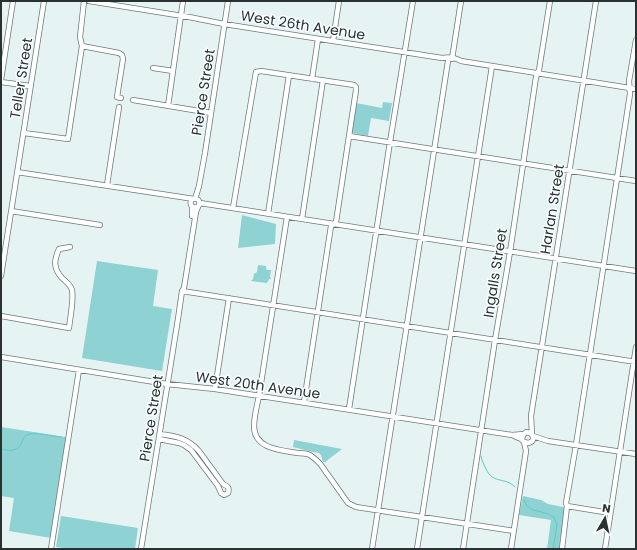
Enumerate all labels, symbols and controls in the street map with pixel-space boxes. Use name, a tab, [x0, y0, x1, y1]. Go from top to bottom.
street label: West 26th Avenue	[239, 5, 367, 45]
street label: Teller Street	[5, 36, 37, 120]
street label: Pierce Street	[186, 47, 220, 137]
street label: Harlan Street	[535, 163, 569, 255]
street label: Ingalls Street	[478, 227, 512, 319]
street label: West 20th Avenue	[194, 366, 322, 404]
street label: Pierce Street	[134, 373, 168, 463]
north arrow	[585, 498, 625, 538]
text: N	[601, 500, 612, 517]

